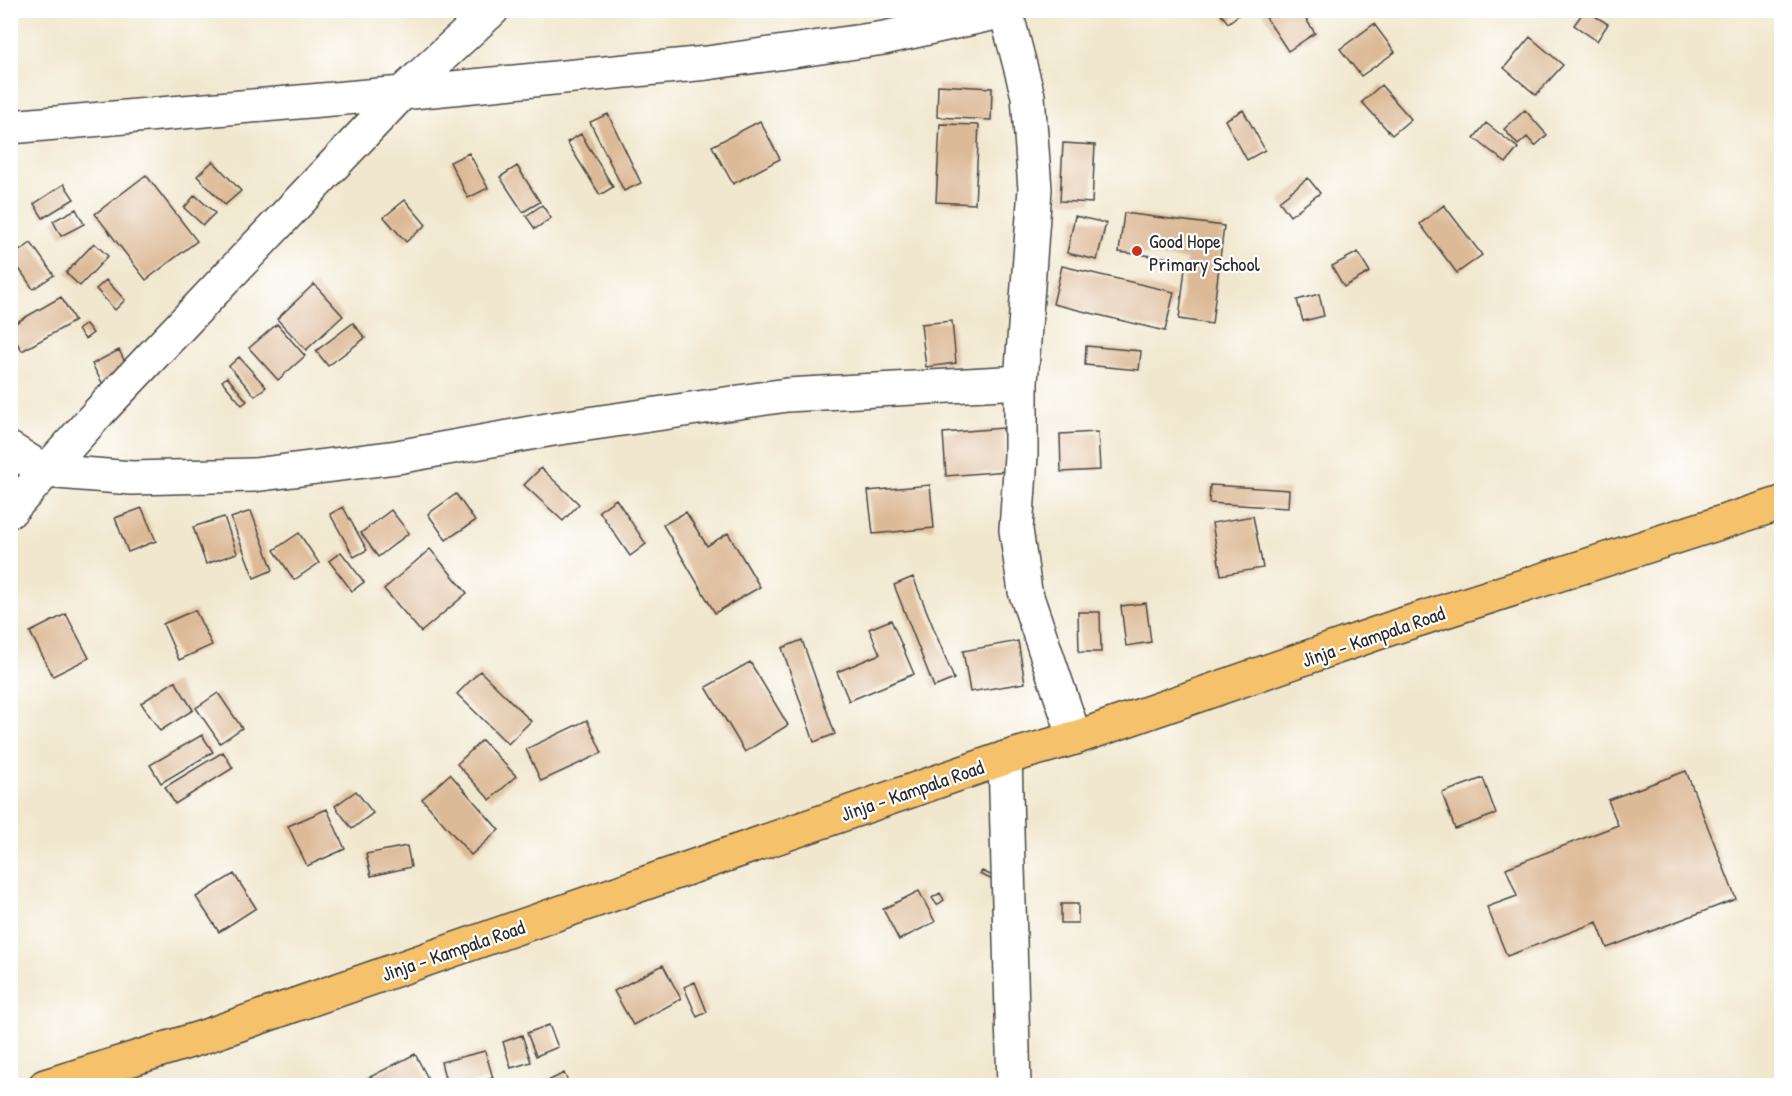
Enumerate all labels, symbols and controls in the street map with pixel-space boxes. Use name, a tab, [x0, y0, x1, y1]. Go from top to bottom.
place label: Good Hope Primary School	[1149, 227, 1260, 277]
marker: Good Hope Primary School	[1130, 244, 1144, 258]
street label: Jinja - Kampala Road	[1298, 599, 1448, 673]
street label: Jinja - Kampala Road	[837, 753, 987, 827]
street label: Jinja - Kampala Road	[378, 913, 528, 987]

